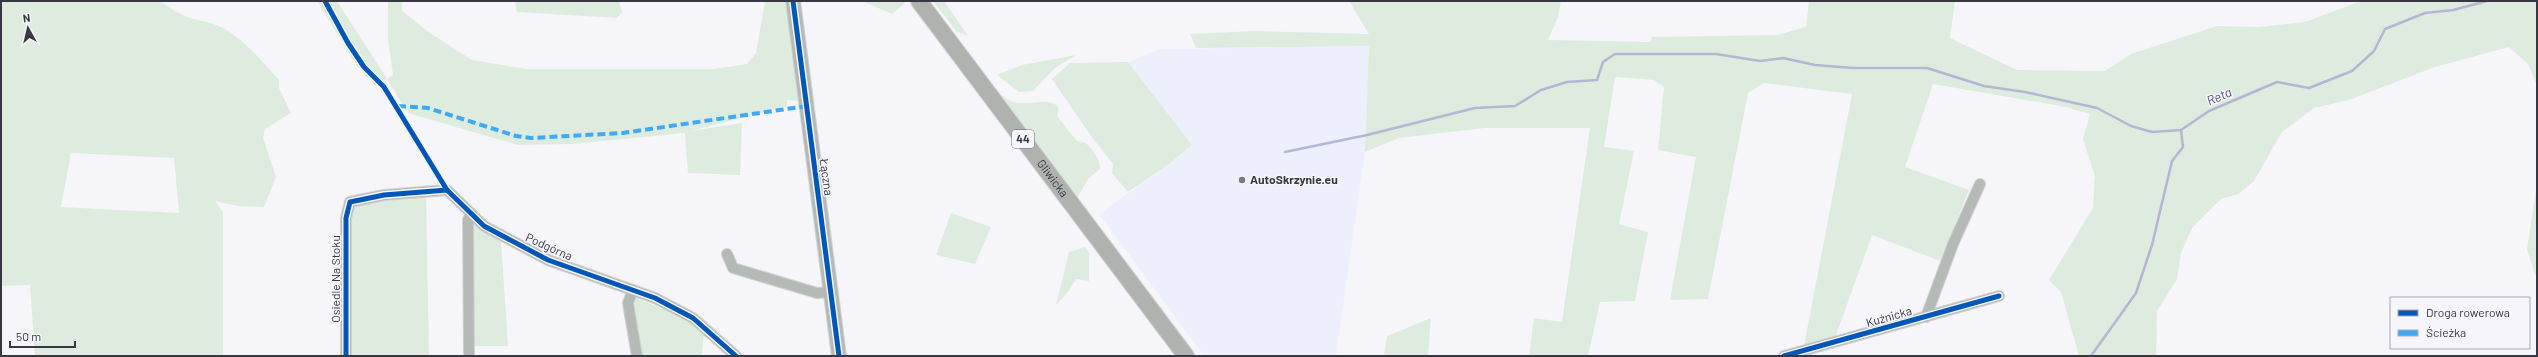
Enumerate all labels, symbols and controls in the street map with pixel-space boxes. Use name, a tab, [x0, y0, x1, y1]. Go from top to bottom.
north arrow	[8, 8, 48, 48]
text: N	[22, 11, 31, 25]
water label: Reta	[2204, 83, 2234, 109]
road number: 44	[1012, 130, 1034, 148]
street label: Łączna	[817, 156, 837, 196]
street label: Gliwicka	[1035, 156, 1072, 199]
place label: AutoSkrzynie.eu	[1250, 172, 1338, 186]
marker: AutoSkrzynie.eu	[1237, 175, 1247, 185]
street label: Podgórna	[524, 230, 575, 263]
street label: Osiedle Na Stoku	[328, 235, 342, 323]
legend	[2390, 297, 2530, 349]
street label: Kuźnicka	[1864, 303, 1913, 329]
text: Droga rowerowa	[2426, 305, 2510, 319]
scale bar	[10, 323, 75, 349]
text: Ścieżka	[2426, 325, 2466, 339]
text: 50 m	[16, 329, 41, 343]

